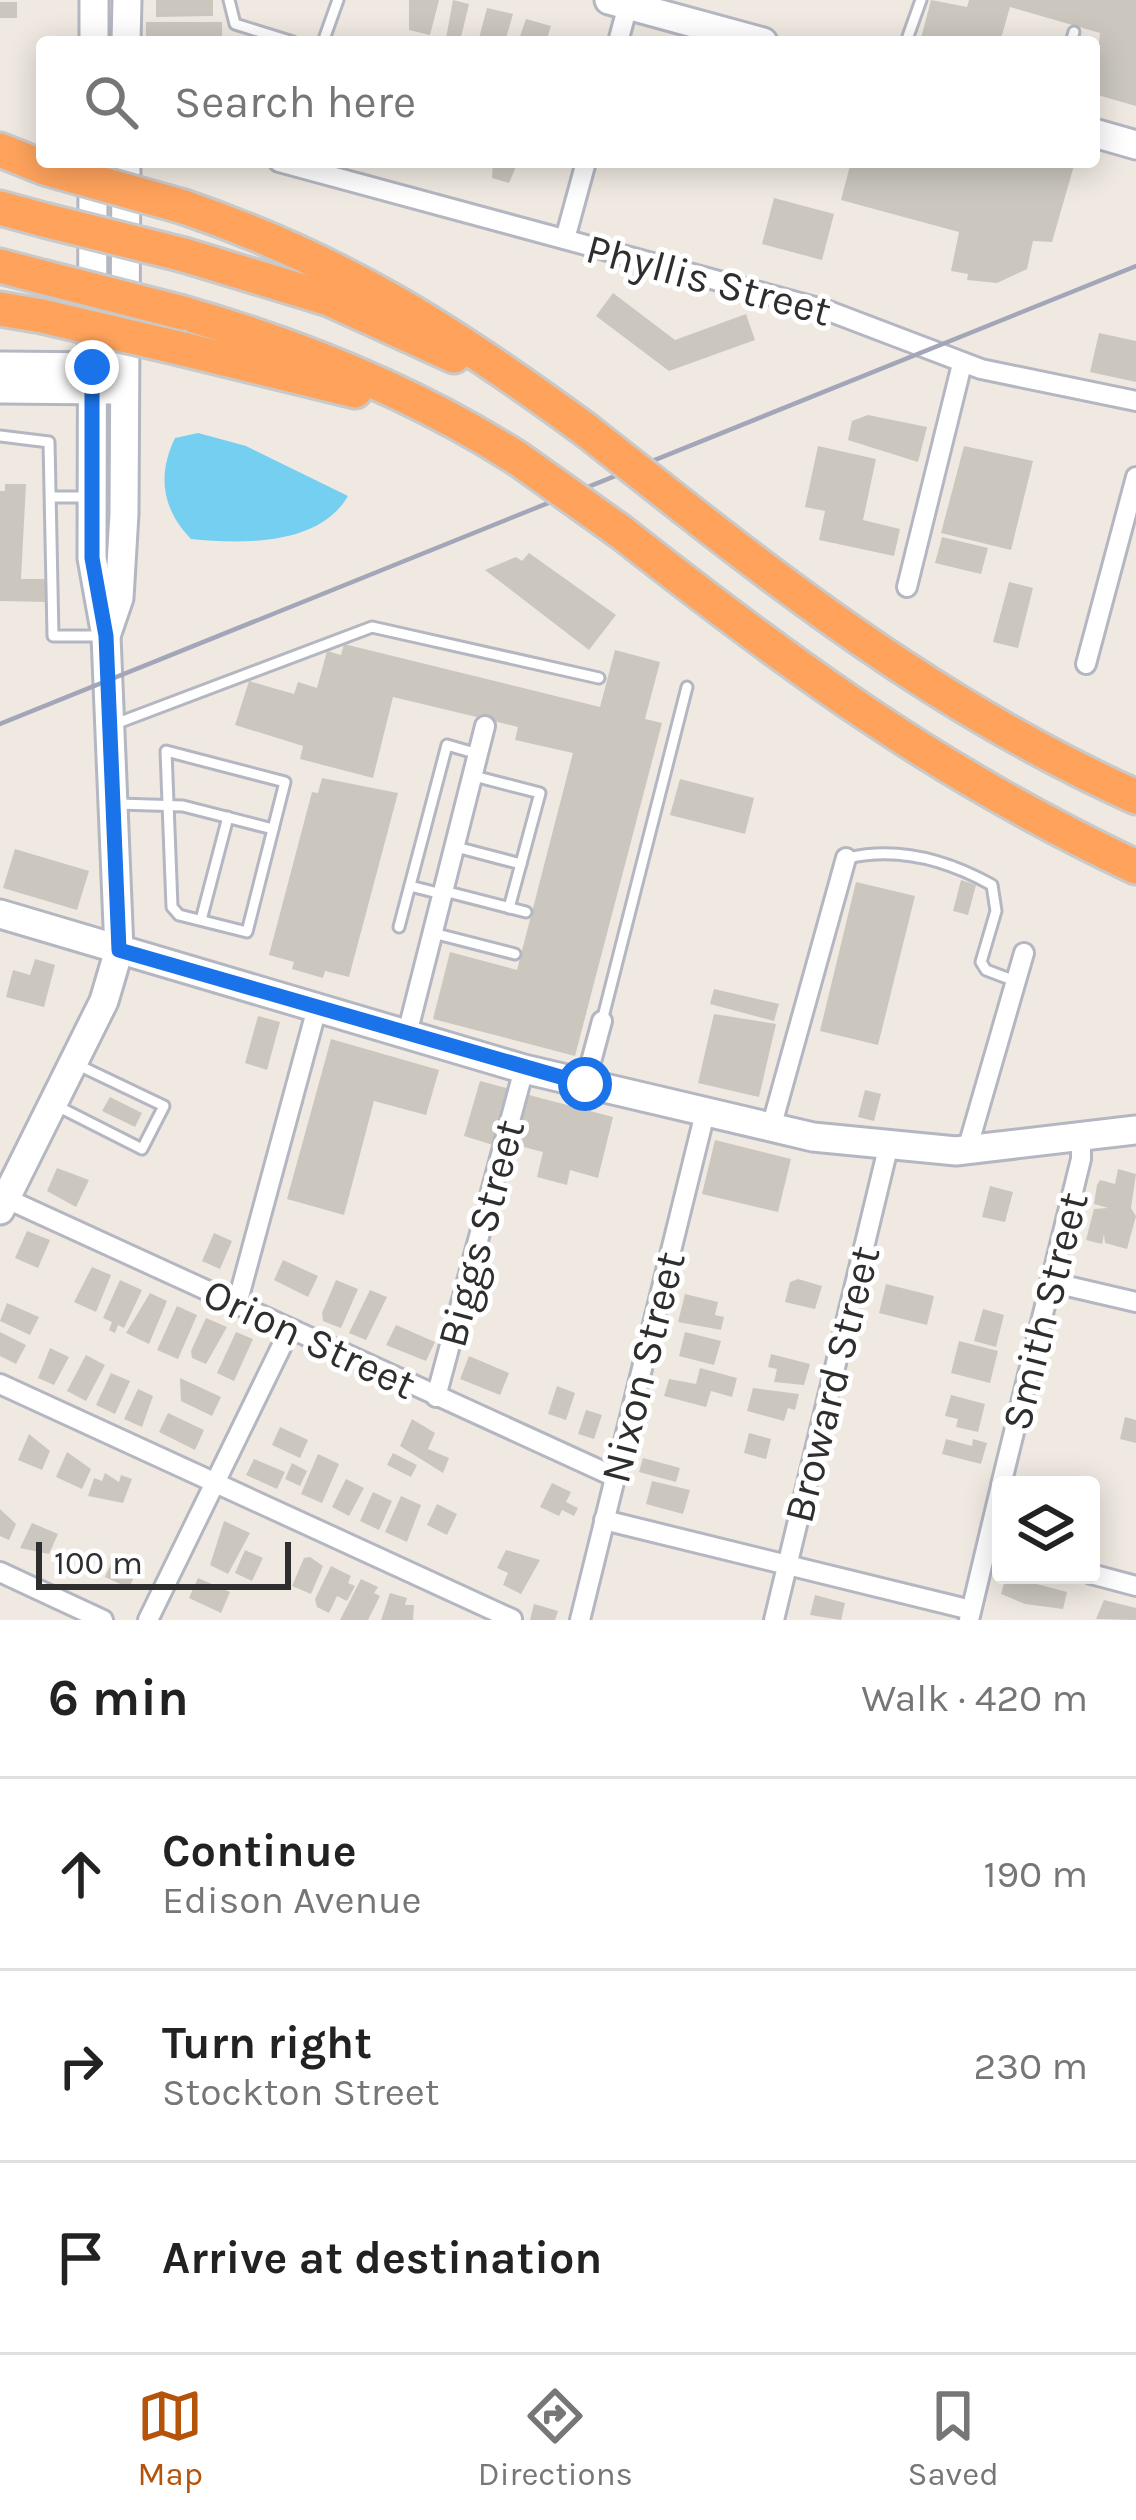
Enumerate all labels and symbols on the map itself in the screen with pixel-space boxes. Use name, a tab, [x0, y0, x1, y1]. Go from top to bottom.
street label: Phyllis Street	[581, 223, 837, 337]
route end	[65, 340, 119, 394]
route start	[558, 1057, 612, 1111]
street label: Biggs Street	[427, 1114, 535, 1352]
street label: Smith Street	[991, 1187, 1099, 1435]
street label: Broward Street	[773, 1241, 890, 1528]
street label: Nixon Street	[590, 1247, 696, 1488]
street label: Orion Street	[196, 1268, 424, 1410]
scale bar	[36, 1536, 291, 1589]

